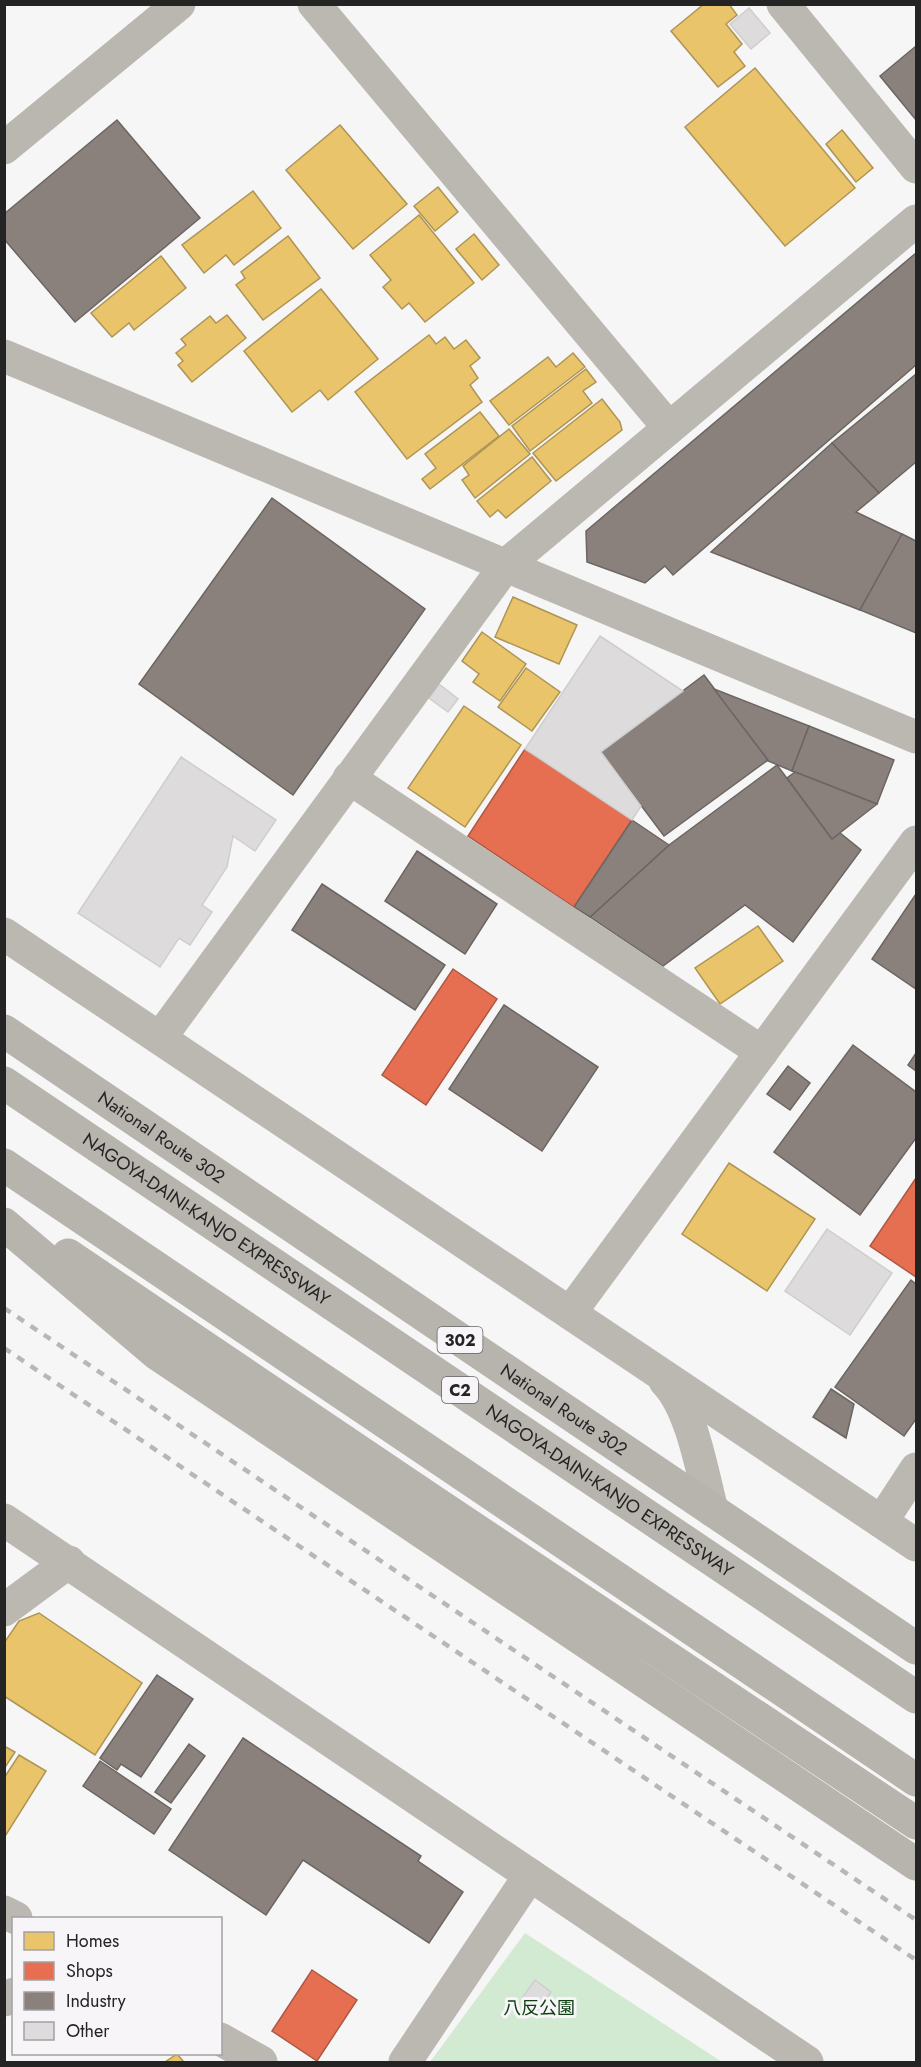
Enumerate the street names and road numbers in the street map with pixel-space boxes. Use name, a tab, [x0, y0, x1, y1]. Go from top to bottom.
street label: National Route 302	[93, 1085, 230, 1190]
street label: NAGOYA-DAINI-KANJO EXPRESSWAY	[77, 1127, 336, 1312]
road number: 302	[438, 1327, 482, 1353]
street label: National Route 302	[495, 1357, 633, 1462]
road number: C2	[442, 1377, 478, 1403]
street label: NAGOYA-DAINI-KANJO EXPRESSWAY	[481, 1398, 739, 1584]

